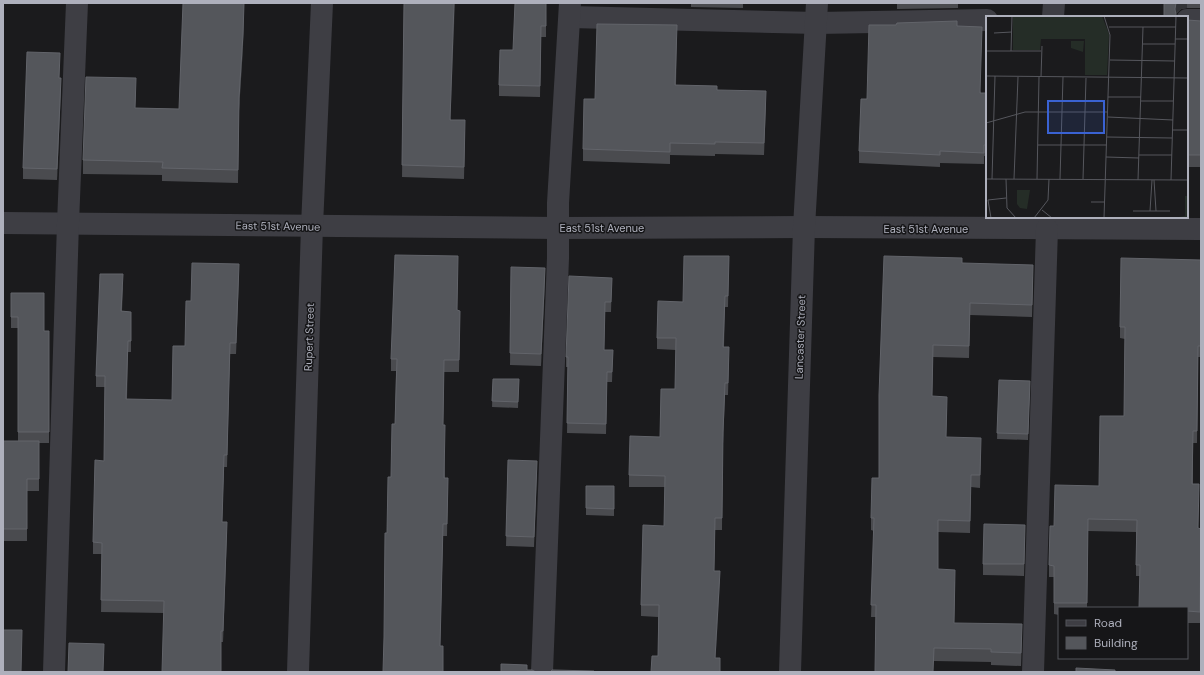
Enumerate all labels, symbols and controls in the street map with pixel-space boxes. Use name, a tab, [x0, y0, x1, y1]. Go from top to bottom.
inset map	[986, 16, 1188, 218]
street label: East 51st Avenue	[236, 218, 320, 234]
street label: East 51st Avenue	[560, 221, 644, 235]
street label: East 51st Avenue	[884, 222, 968, 236]
street label: Lancaster Street	[792, 295, 808, 379]
street label: Rupert Street	[301, 303, 317, 371]
legend	[1058, 607, 1188, 659]
text: Road	[1094, 615, 1122, 631]
text: Building	[1094, 635, 1138, 651]

